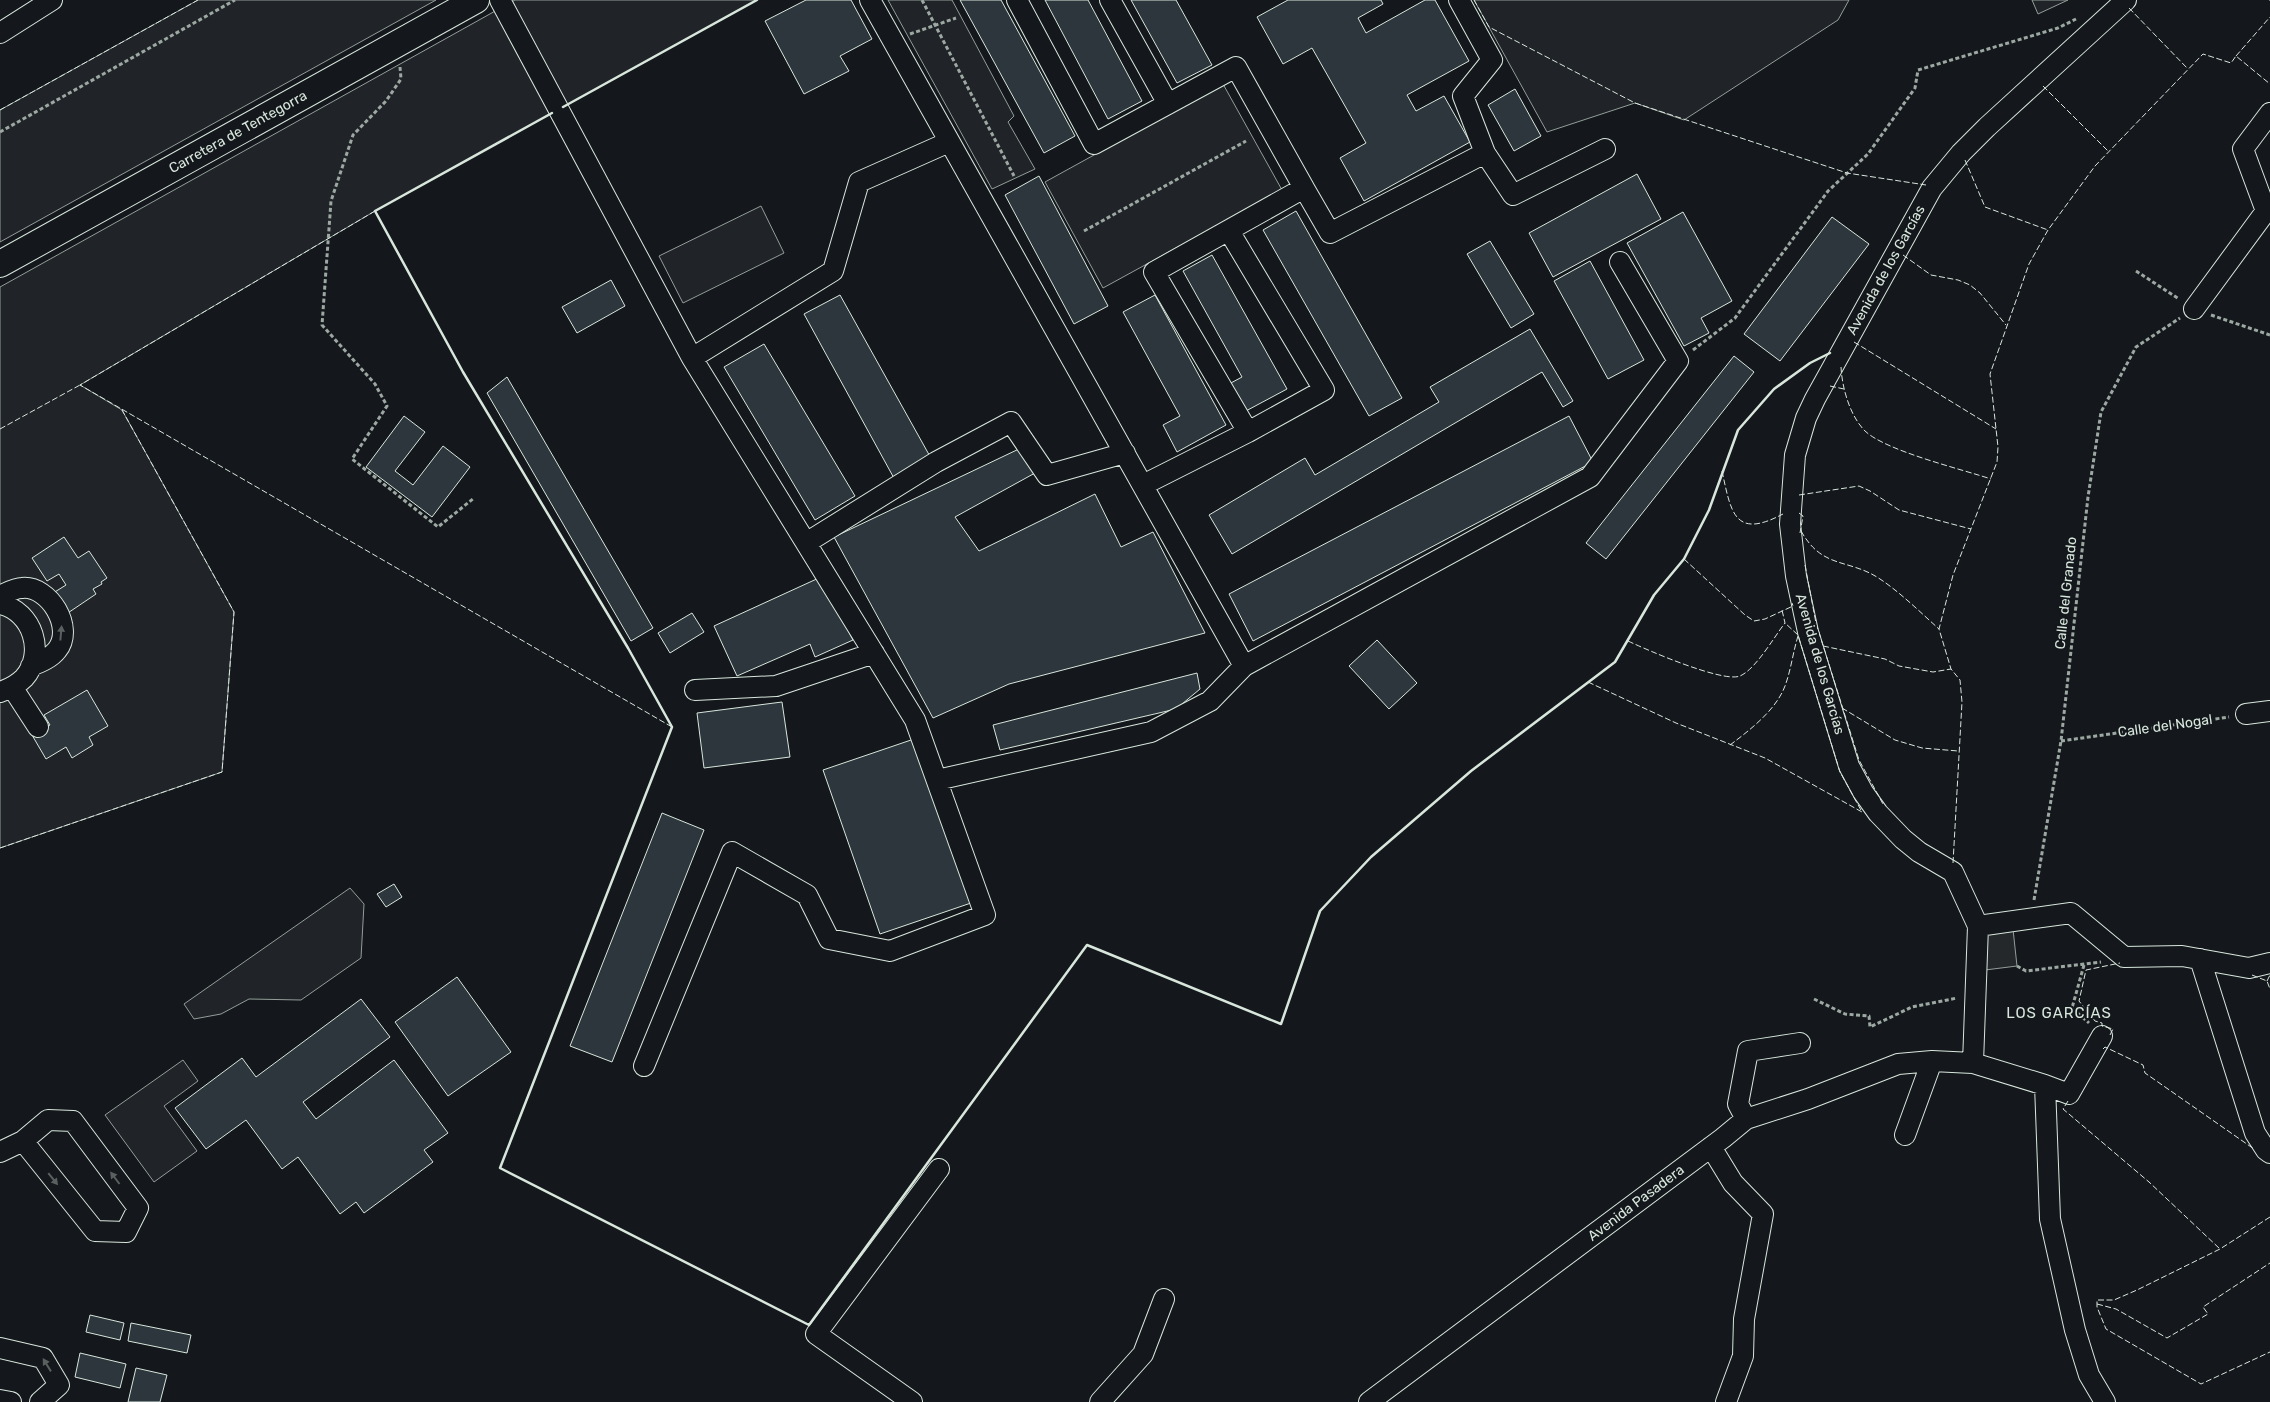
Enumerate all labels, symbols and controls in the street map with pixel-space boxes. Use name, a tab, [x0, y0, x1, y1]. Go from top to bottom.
street label: Carretera de Tentegorra	[166, 87, 310, 177]
street label: Avenida de los Garcías	[1843, 202, 1929, 338]
street label: Calle del Granado	[2052, 536, 2080, 650]
street label: Avenida de los Garcías	[1792, 592, 1848, 736]
one-way arrow	[58, 625, 66, 641]
street label: Calle del Nogal	[2117, 711, 2213, 741]
district label: LOS GARCÍAS	[2006, 1004, 2112, 1022]
street label: Avenida Pasadera	[1584, 1161, 1688, 1245]
one-way arrow	[48, 1172, 58, 1186]
one-way arrow	[110, 1172, 121, 1185]
one-way arrow	[42, 1358, 51, 1372]

